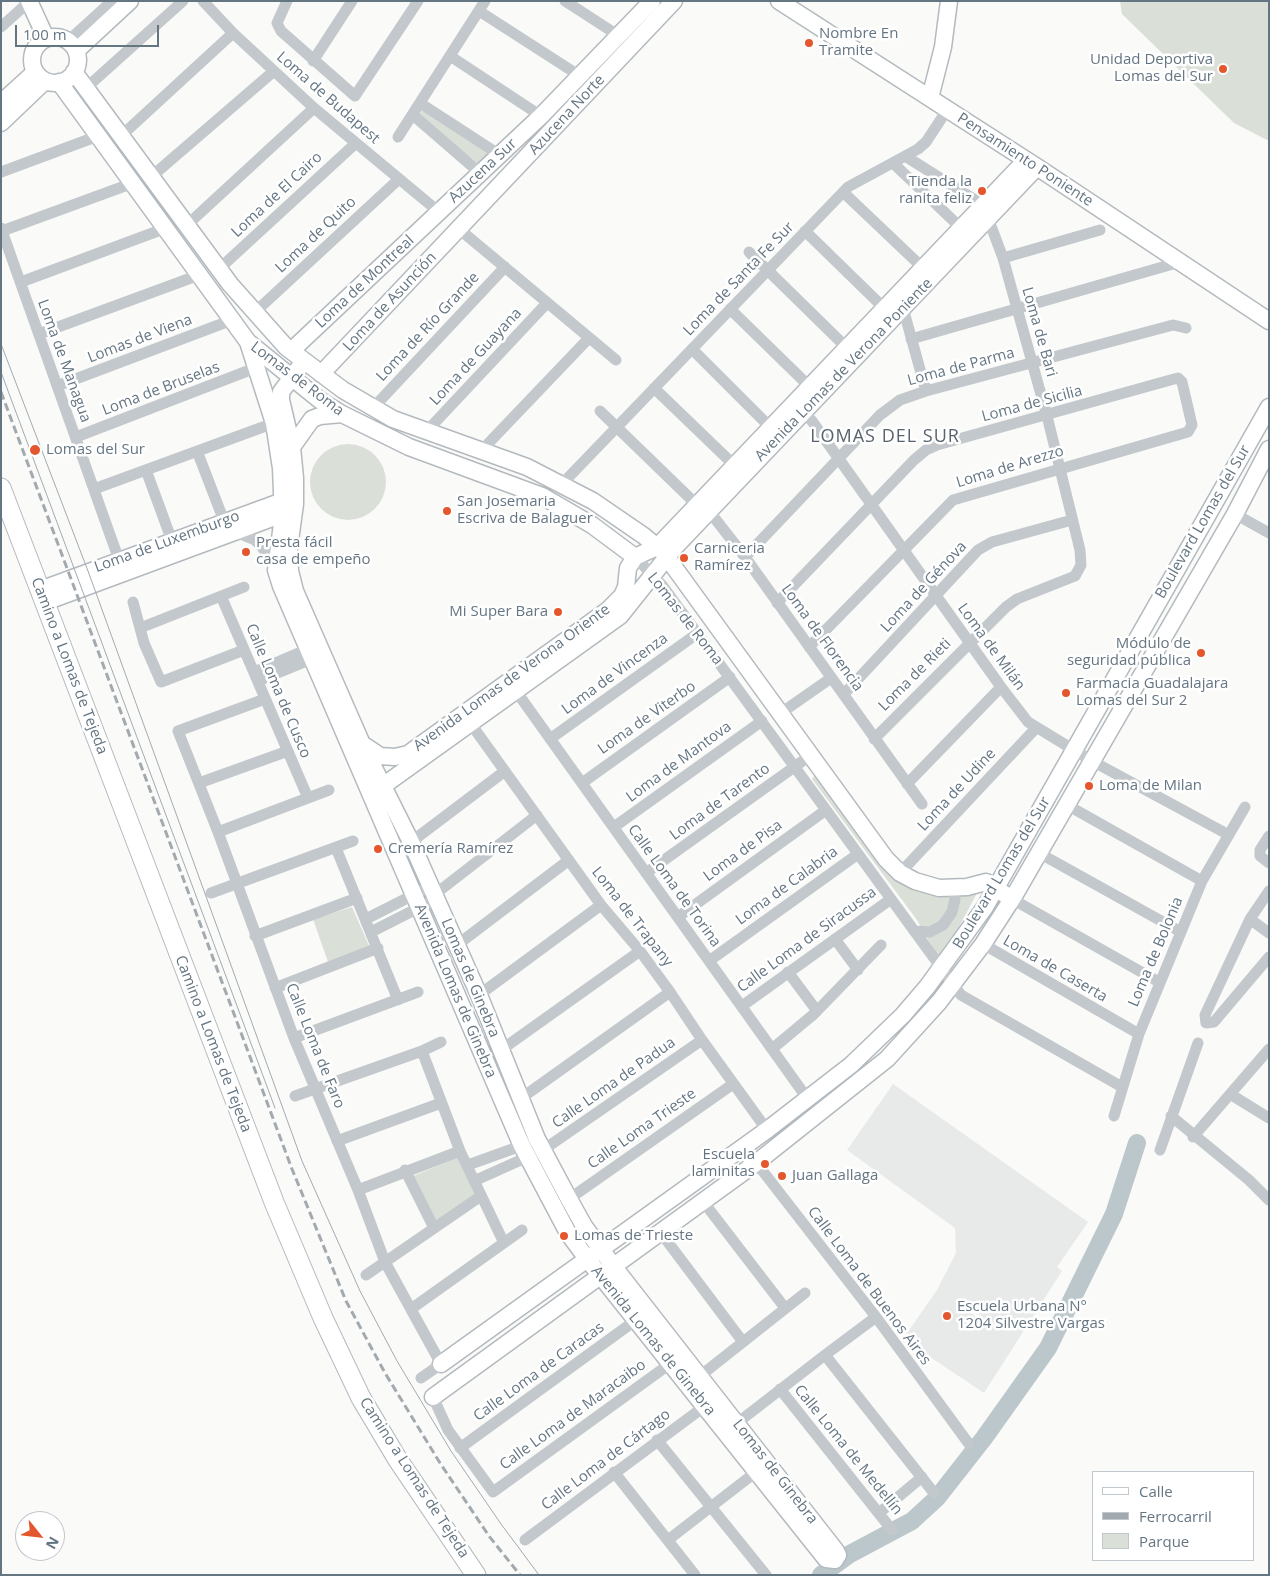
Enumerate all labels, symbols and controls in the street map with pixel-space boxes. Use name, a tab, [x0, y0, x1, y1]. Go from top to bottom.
scale bar	[18, 15, 161, 47]
text: 100 m	[23, 24, 67, 44]
place label: Nombre En Tramite	[819, 25, 898, 60]
marker: Nombre En Tramite	[803, 37, 815, 49]
street label: Loma de Budapest	[273, 48, 383, 148]
place label: Unidad Deportiva Lomas del Sur	[1090, 51, 1213, 86]
marker: Unidad Deportiva Lomas del Sur	[1217, 63, 1229, 75]
street label: Azucena Norte	[525, 71, 609, 159]
street label: Pensamiento Poniente	[954, 109, 1096, 211]
street label: Azucena Sur	[445, 135, 521, 207]
street label: Loma de El Cairo	[228, 148, 326, 242]
place label: Tienda la ranita feliz	[899, 173, 972, 208]
marker: Tienda la ranita feliz	[976, 185, 988, 197]
street label: Loma de Quito	[272, 193, 360, 277]
street label: Loma de Santa Fe Sur	[680, 218, 798, 340]
street label: Loma de Montreal	[312, 232, 418, 332]
street label: Loma de Asunción	[340, 249, 440, 355]
street label: Loma de Río Grande	[373, 269, 483, 385]
street label: Avenida Lomas de Verona Poniente	[751, 275, 937, 465]
street label: Loma de Bari	[1018, 285, 1060, 379]
street label: Loma de Managua	[33, 297, 95, 425]
street label: Loma de Guayana	[426, 305, 526, 409]
street label: Lomas de Viena	[85, 311, 195, 367]
street label: Lomas de Roma	[247, 338, 347, 420]
street label: Loma de Parma	[905, 344, 1017, 390]
street label: Loma de Bruselas	[100, 358, 222, 420]
street label: Loma de Sicilia	[980, 382, 1084, 426]
district label: LOMAS DEL SUR	[809, 426, 961, 448]
place label: Lomas del Sur	[46, 441, 145, 459]
street label: Loma de Arezzo	[954, 442, 1066, 492]
street label: Boulevard Lomas del Sur	[1152, 442, 1254, 602]
marker: Lomas del Sur	[28, 443, 42, 457]
place label: San Josemaria Escriva de Balaguer	[457, 493, 593, 528]
marker: San Josemaria Escriva de Balaguer	[441, 505, 453, 517]
street label: Loma de Luxemburgo	[92, 507, 242, 577]
place label: Presta fácil casa de empeño	[256, 534, 371, 569]
street label: Loma de Génova	[877, 538, 971, 636]
place label: Carniceria Ramírez	[694, 540, 765, 575]
marker: Presta fácil casa de empeño	[240, 546, 252, 558]
marker: Carniceria Ramírez	[678, 552, 690, 564]
street label: Lomas de Roma	[643, 569, 727, 669]
street label: Camino a Lomas de Tejeda	[27, 575, 111, 757]
street label: Loma de Florencia	[777, 581, 867, 695]
street label: Loma de Milán	[953, 600, 1029, 694]
street label: Avenida Lomas de Verona Oriente	[410, 601, 614, 755]
place label: Mi Super Bara	[449, 603, 548, 621]
marker: Mi Super Bara	[552, 606, 564, 618]
street label: Calle Loma de Cusco	[242, 621, 314, 761]
street label: Loma de Vincenza	[559, 630, 671, 718]
street label: Loma de Rieti	[875, 635, 955, 715]
place label: Módulo de seguridad pública	[1067, 635, 1191, 670]
marker: Módulo de seguridad pública	[1195, 647, 1207, 659]
place label: Farmacia Guadalajara Lomas del Sur 2	[1076, 675, 1228, 710]
street label: Loma de Viterbo	[595, 678, 699, 758]
marker: Farmacia Guadalajara Lomas del Sur 2	[1060, 687, 1072, 699]
street label: Loma de Mantova	[623, 718, 735, 806]
street label: Loma de Udine	[914, 745, 1000, 835]
street label: Loma de Tarento	[666, 760, 774, 844]
place label: Loma de Milan	[1099, 777, 1202, 795]
marker: Loma de Milan	[1083, 780, 1095, 792]
street label: Boulevard Lomas del Sur	[949, 794, 1055, 952]
street label: Loma de Pisa	[700, 816, 786, 886]
street label: Calle Loma de Torina	[624, 821, 724, 951]
place label: Cremería Ramírez	[388, 840, 513, 858]
marker: Cremería Ramírez	[372, 843, 384, 855]
street label: Loma de Calabria	[732, 843, 842, 929]
street label: Loma de Trapany	[588, 864, 676, 970]
street label: Calle Loma de Siracussa	[734, 883, 880, 997]
street label: Loma de Bolonia	[1125, 894, 1187, 1010]
street label: Avenida Lomas de Ginebra	[410, 901, 500, 1081]
street label: Lomas de Ginebra	[437, 916, 503, 1040]
street label: Loma de Caserta	[1000, 932, 1110, 1006]
street label: Camino a Lomas de Tejeda	[171, 953, 255, 1135]
street label: Calle Loma de Faro	[282, 981, 348, 1111]
street label: Calle Loma de Padua	[549, 1034, 679, 1132]
street label: Calle Loma Trieste	[584, 1085, 700, 1173]
place label: Escuela laminitas	[691, 1146, 755, 1181]
marker: Escuela laminitas	[759, 1158, 771, 1170]
place label: Juan Gallaga	[792, 1167, 878, 1185]
marker: Juan Gallaga	[776, 1170, 788, 1182]
street label: Calle Loma de Buenos Aires	[804, 1203, 934, 1369]
place label: Lomas de Trieste	[574, 1227, 693, 1245]
marker: Lomas de Trieste	[558, 1230, 570, 1242]
street label: Avenida Lomas de Ginebra	[587, 1263, 719, 1419]
place label: Escuela Urbana N° 1204 Silvestre Vargas	[957, 1298, 1105, 1333]
marker: Escuela Urbana N° 1204 Silvestre Vargas	[941, 1310, 953, 1322]
street label: Calle Loma de Caracas	[470, 1319, 608, 1425]
street label: Calle Loma de Maracaibo	[497, 1356, 649, 1474]
street label: Calle Loma de Medellín	[790, 1381, 906, 1519]
street label: Camino a Lomas de Tejeda	[355, 1394, 473, 1562]
street label: Calle Loma de Cártago	[538, 1406, 674, 1514]
street label: Lomas de Ginebra	[729, 1416, 821, 1528]
legend	[1092, 1471, 1255, 1561]
text: Calle	[1139, 1481, 1173, 1501]
text: Ferrocarril	[1139, 1506, 1212, 1526]
north arrow	[15, 1511, 65, 1561]
text: Parque	[1139, 1531, 1189, 1551]
text: N	[42, 1533, 64, 1553]

